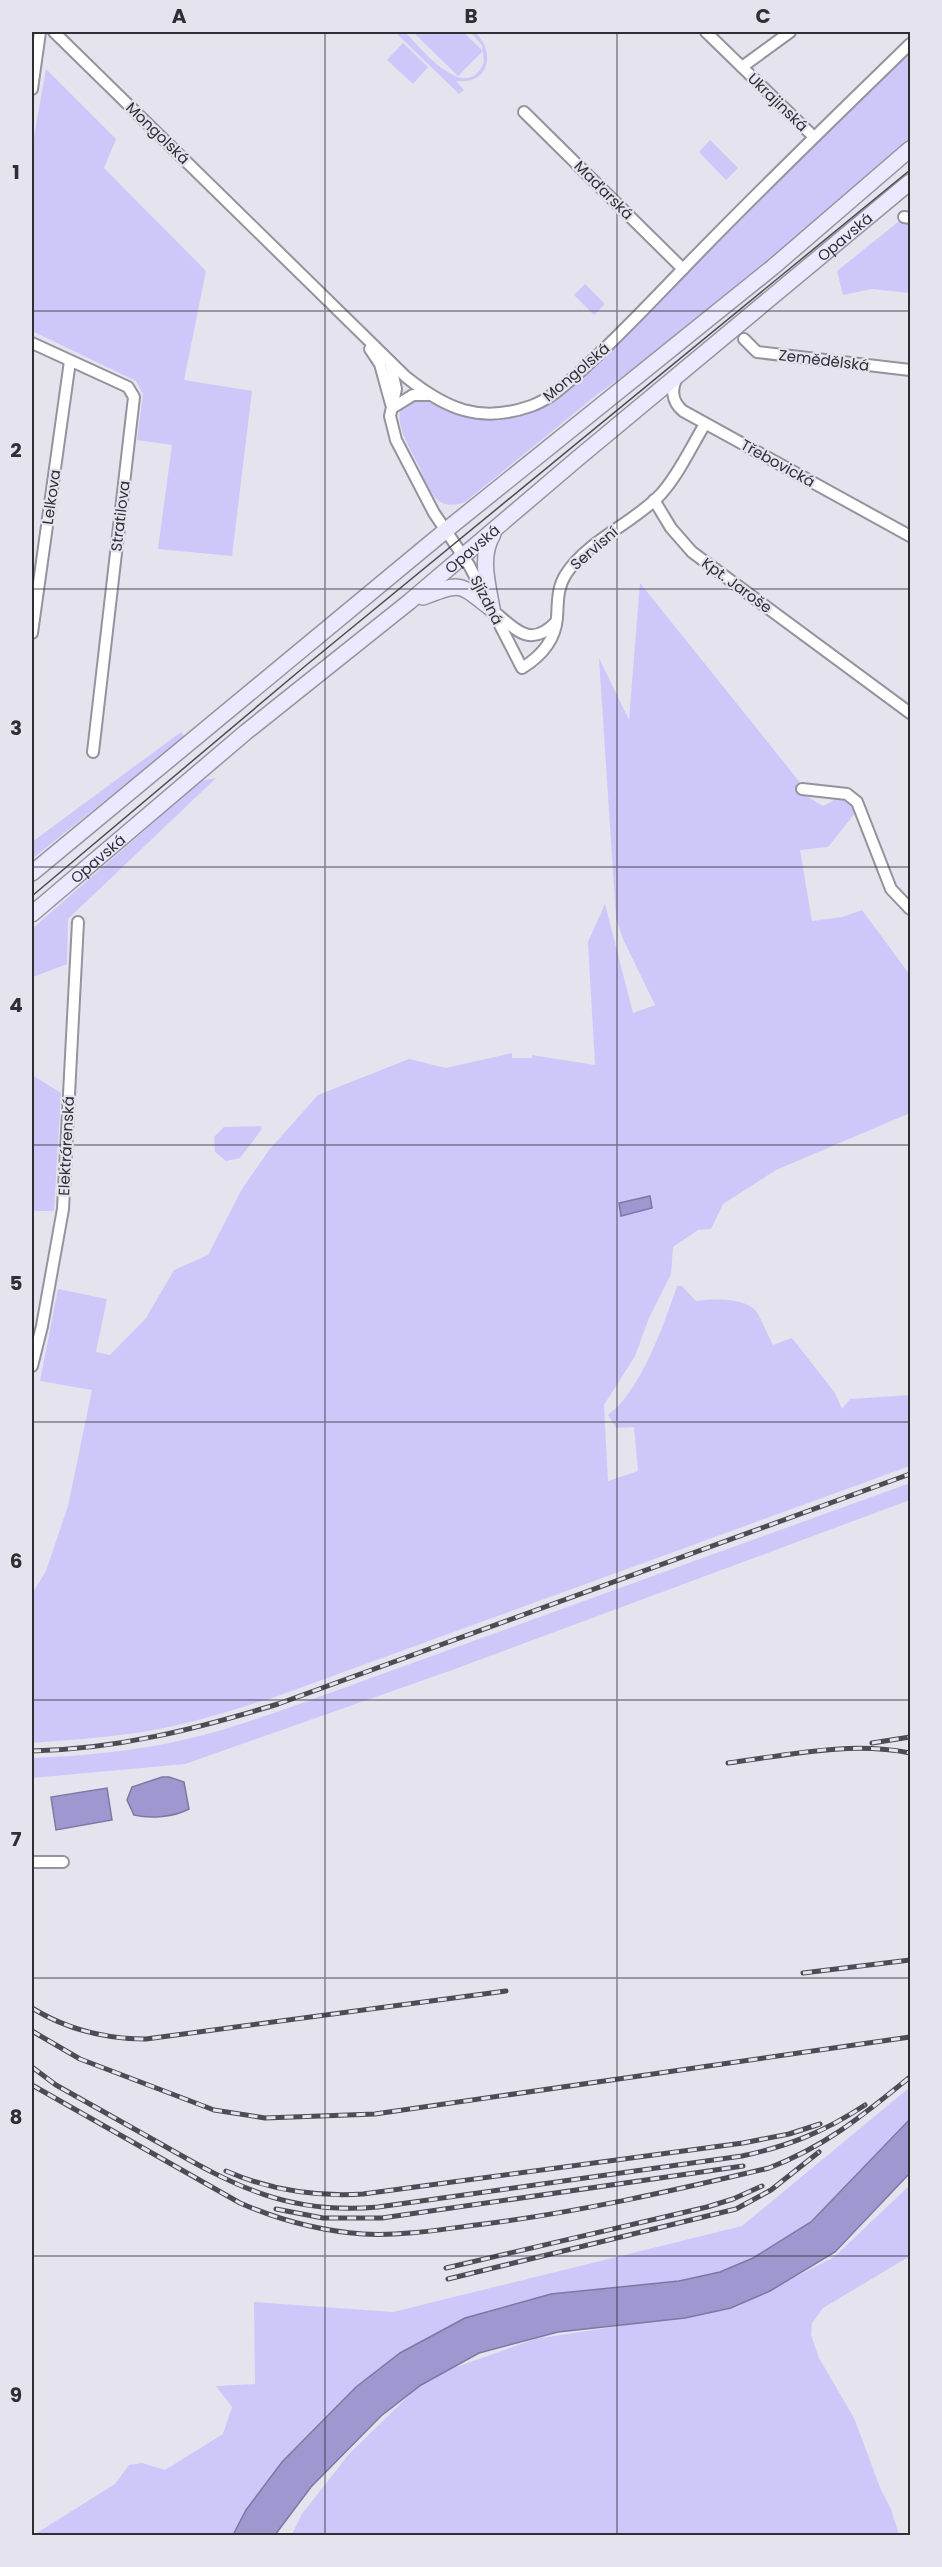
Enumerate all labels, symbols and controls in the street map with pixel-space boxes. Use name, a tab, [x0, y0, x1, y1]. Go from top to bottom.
text: A	[172, 2, 187, 30]
text: B	[464, 2, 478, 30]
text: C	[755, 2, 771, 30]
street label: Ukrajinská	[743, 68, 813, 136]
street label: Mongolská	[121, 97, 195, 169]
street label: Maďarská	[570, 156, 638, 224]
text: 1	[12, 158, 20, 186]
street label: Opavská	[812, 207, 877, 266]
street label: Mongolská	[538, 338, 614, 406]
street label: Zemědělská	[778, 344, 870, 376]
street label: Třebovická	[737, 434, 819, 492]
text: 2	[10, 436, 22, 464]
street label: Lelkova	[37, 468, 65, 526]
street label: Stratilova	[105, 479, 135, 553]
street label: Opavská	[440, 519, 504, 578]
street label: Servisní	[566, 521, 623, 575]
street label: Kpt. Jaroše	[698, 552, 776, 618]
street label: Sjízdná	[466, 572, 508, 628]
text: 3	[10, 714, 22, 742]
street label: Opavská	[65, 829, 130, 888]
text: 4	[9, 991, 23, 1019]
street label: Elektrárenská	[53, 1096, 79, 1196]
text: 5	[10, 1269, 23, 1297]
text: 6	[10, 1547, 22, 1575]
text: 7	[11, 1825, 22, 1853]
text: 8	[10, 2103, 22, 2131]
text: 9	[10, 2381, 22, 2409]

